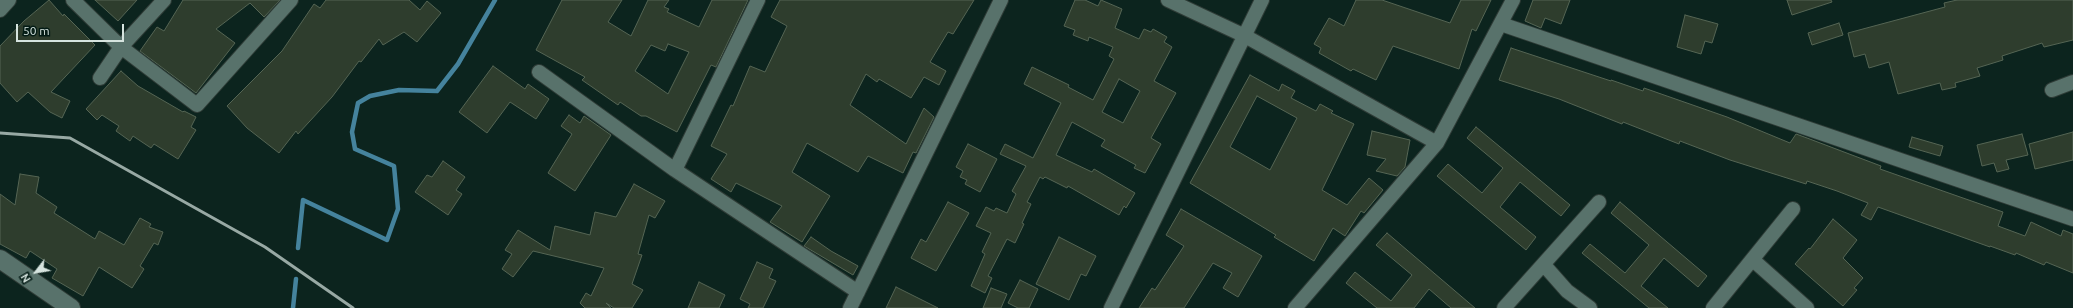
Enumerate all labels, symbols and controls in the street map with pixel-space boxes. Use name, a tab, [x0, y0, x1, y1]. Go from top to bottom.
scale bar	[18, 16, 126, 42]
text: 50 m	[23, 24, 50, 37]
north arrow	[16, 252, 56, 292]
text: N	[18, 272, 33, 285]

